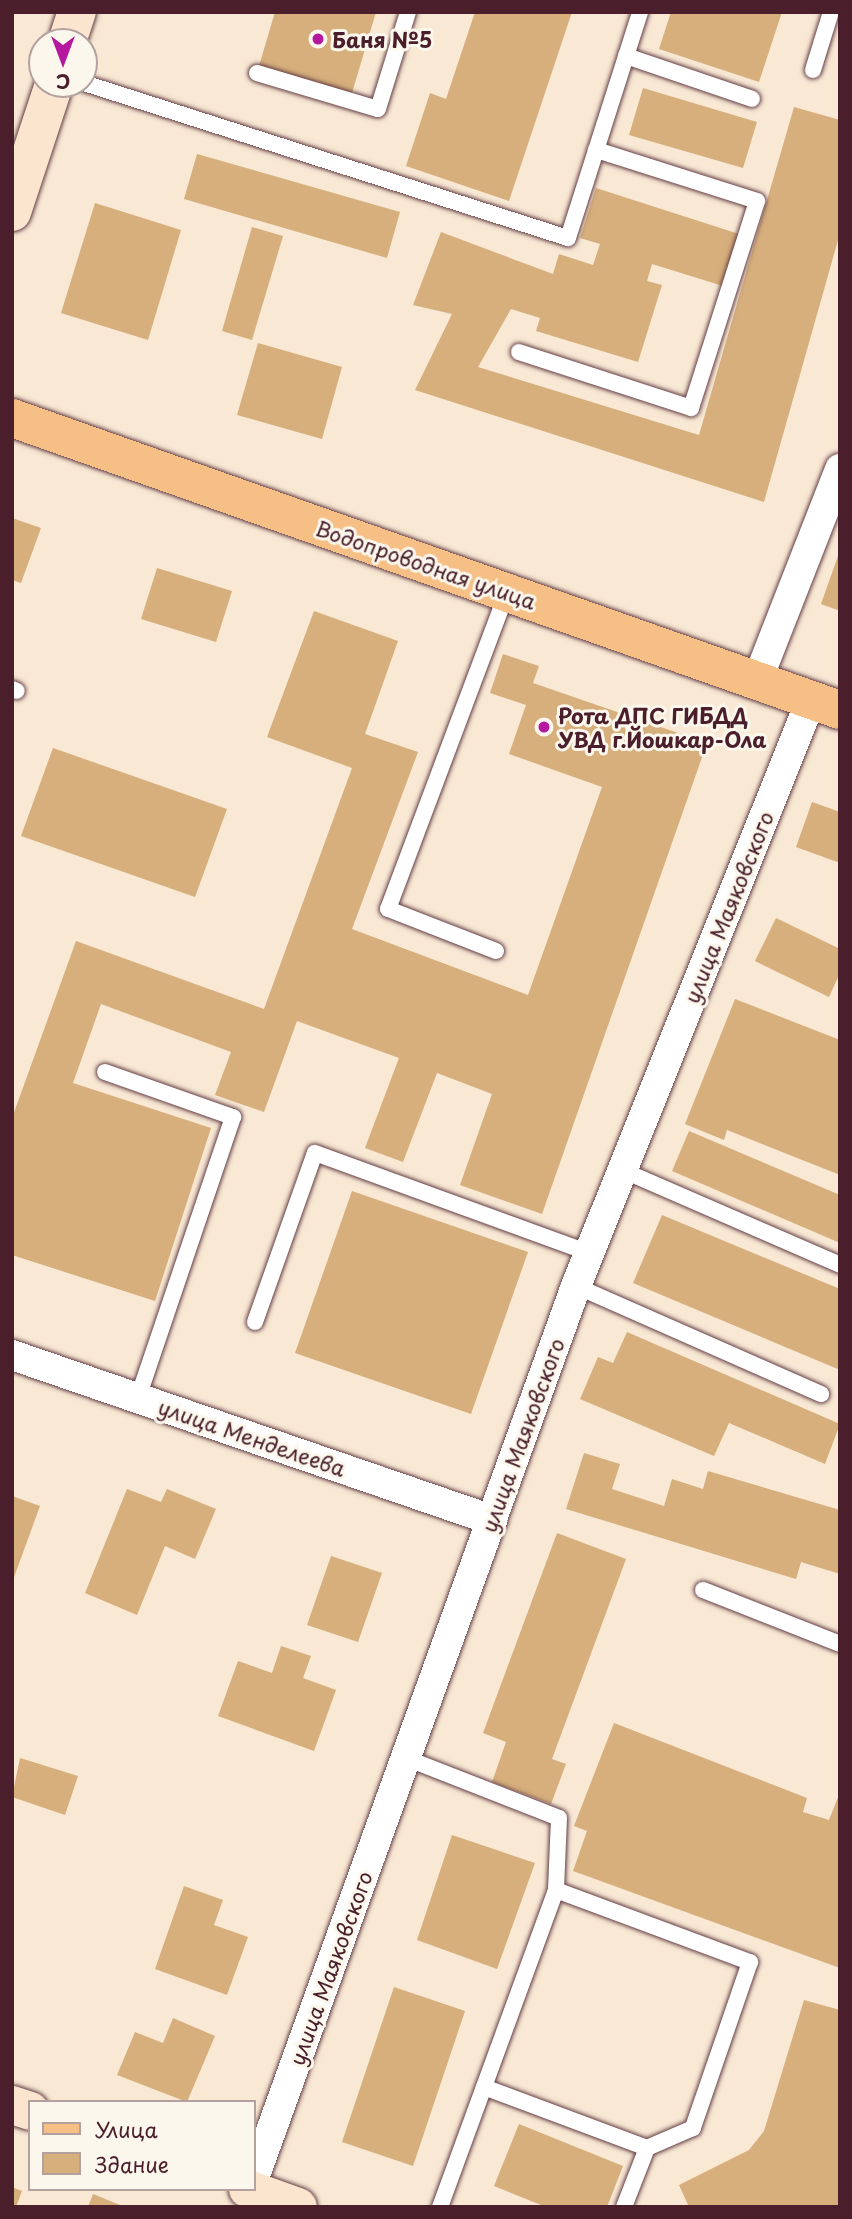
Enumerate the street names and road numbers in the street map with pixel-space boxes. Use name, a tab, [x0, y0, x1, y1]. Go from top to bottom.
street label: Водопроводная улица	[312, 514, 540, 614]
street label: улица Маяковского	[678, 807, 778, 1007]
street label: улица Маяковского	[475, 1334, 569, 1536]
street label: улица Менделеева	[155, 1393, 349, 1481]
street label: улица Маяковского	[283, 1867, 377, 2069]

